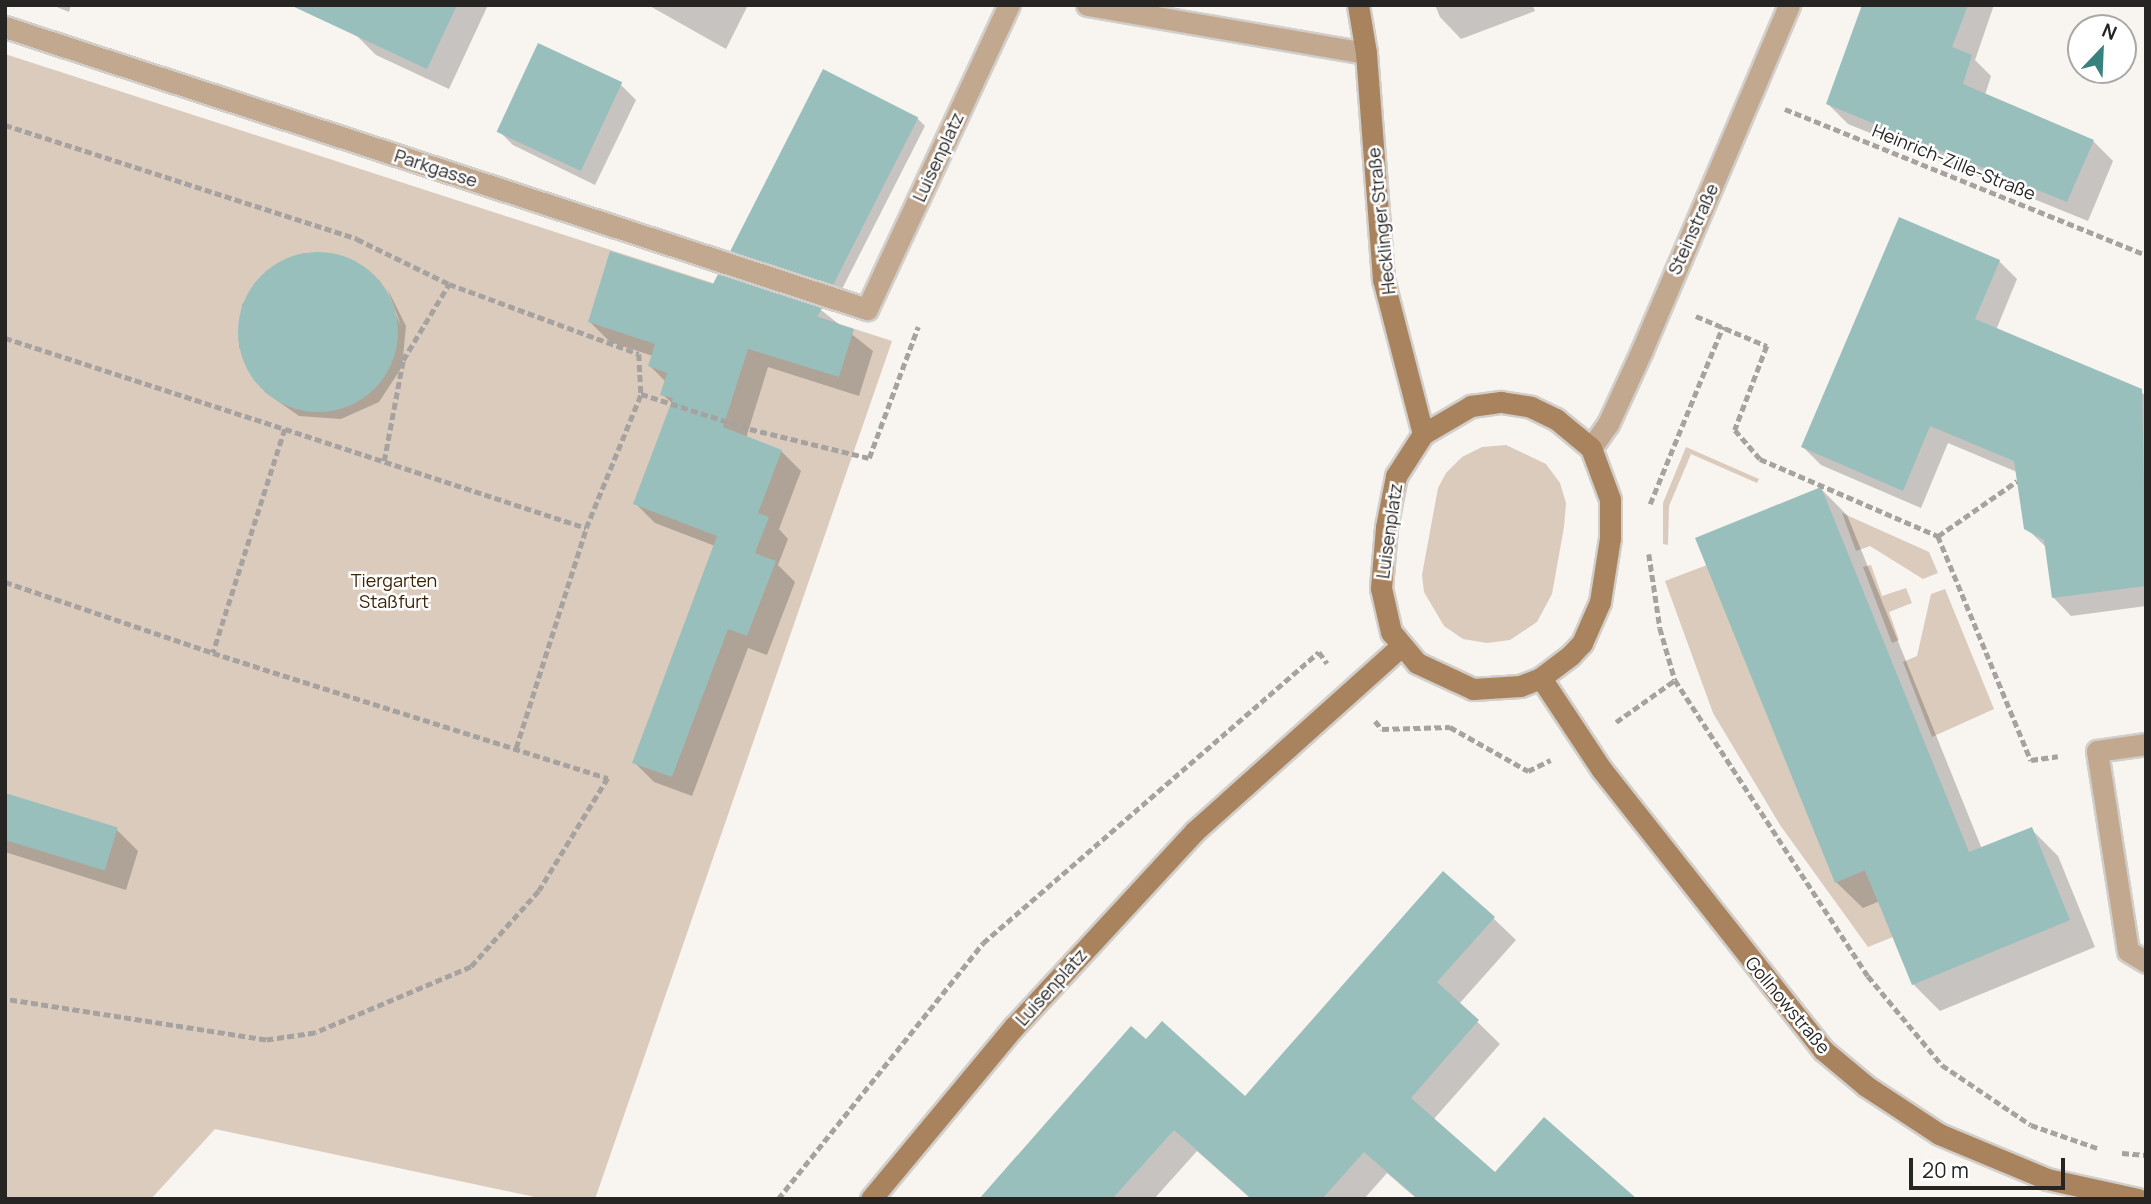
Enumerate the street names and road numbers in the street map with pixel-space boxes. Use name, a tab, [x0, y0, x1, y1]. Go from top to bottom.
street label: Luisenplatz	[908, 109, 968, 205]
street label: Heinrich-Zille-Straße	[1869, 119, 2039, 205]
street label: Parkgasse	[392, 144, 480, 192]
street label: Hecklinger Straße	[1363, 146, 1399, 296]
street label: Steinstraße	[1663, 180, 1723, 278]
street label: Luisenplatz	[1372, 482, 1406, 580]
street label: Luisenplatz	[1011, 944, 1091, 1030]
street label: Gollnowstraße	[1741, 952, 1835, 1058]

